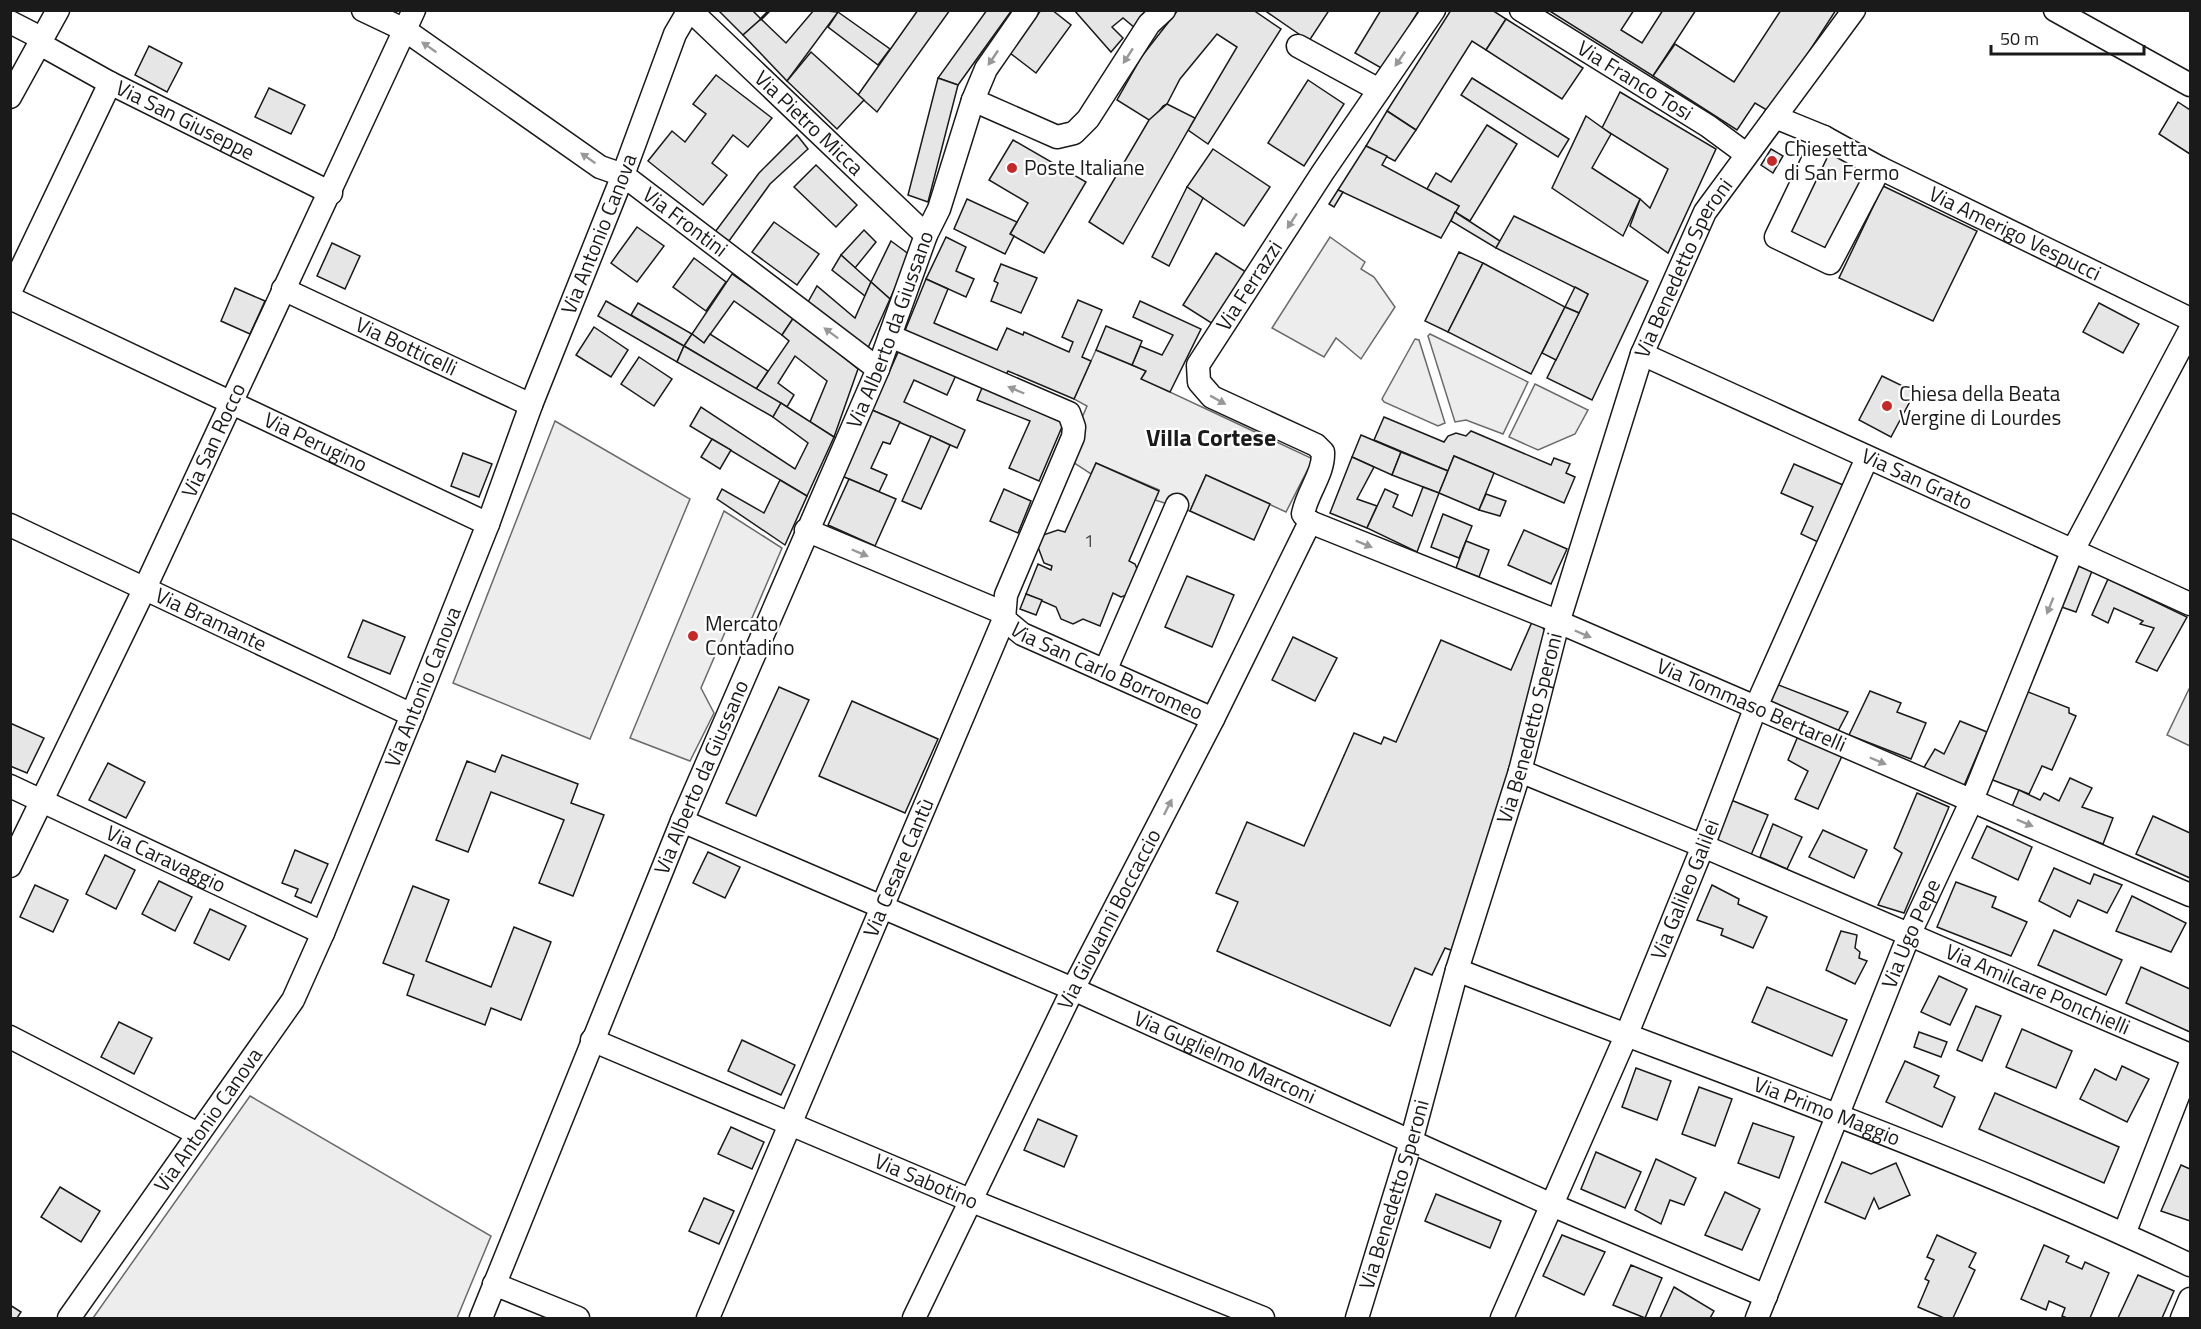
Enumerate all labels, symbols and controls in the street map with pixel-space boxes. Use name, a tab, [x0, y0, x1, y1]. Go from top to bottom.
scale bar	[1991, 18, 2144, 56]
text: 50 m	[2000, 25, 2039, 52]
street label: Via Franco Tosi	[1571, 32, 1700, 128]
one-way arrow	[421, 41, 437, 53]
one-way arrow	[1123, 48, 1134, 65]
one-way arrow	[987, 50, 999, 66]
one-way arrow	[1394, 50, 1406, 66]
street label: Via Pietro Micca	[747, 62, 872, 183]
street label: Via San Giuseppe	[111, 71, 261, 168]
place label: Chiesetta di San Fermo	[1784, 132, 1899, 188]
street label: Via Antonio Canova	[552, 148, 645, 319]
place label: Poste Italiane	[1024, 151, 1145, 183]
one-way arrow	[581, 152, 597, 164]
marker: Chiesetta di San Fermo	[1765, 154, 1779, 168]
marker: Poste Italiane	[1005, 161, 1019, 175]
street label: Via Benedetto Speroni	[1625, 171, 1740, 363]
street label: Via Amerigo Vespucci	[1924, 177, 2107, 288]
street label: Via Frontini	[636, 178, 735, 264]
one-way arrow	[1286, 212, 1297, 229]
street label: Via Alberto da Giussano	[837, 226, 941, 433]
street label: Via Ferrazzi	[1207, 234, 1290, 337]
street label: Via Botticelli	[350, 308, 463, 383]
one-way arrow	[823, 327, 839, 340]
street label: Via San Rocco	[172, 377, 253, 502]
place label: Chiesa della Beata Vergine di Lourdes	[1899, 377, 2061, 433]
one-way arrow	[1006, 385, 1024, 395]
one-way arrow	[1210, 394, 1227, 404]
marker: Chiesa della Beata Vergine di Lourdes	[1880, 399, 1894, 413]
street label: Via Perugino	[259, 403, 373, 480]
district label: Villa Cortese	[1146, 419, 1276, 455]
street label: Via San Grato	[1856, 439, 1978, 518]
house number: 1	[1084, 527, 1094, 554]
one-way arrow	[1355, 540, 1373, 549]
one-way arrow	[851, 549, 869, 558]
street label: Via Bramante	[150, 579, 272, 659]
one-way arrow	[2045, 597, 2054, 615]
street label: Via Antonio Canova	[375, 601, 469, 772]
place label: Mercato Contadino	[705, 607, 794, 663]
street label: Via San Carlo Borromeo	[1003, 613, 1209, 728]
marker: Mercato Contadino	[686, 629, 700, 643]
street label: Via Benedetto Speroni	[1487, 629, 1570, 827]
one-way arrow	[1574, 630, 1592, 639]
street label: Via Tommaso Bertarelli	[1652, 649, 1852, 760]
street label: Via Alberto da Giussano	[645, 675, 756, 879]
one-way arrow	[1869, 757, 1887, 766]
street label: Via Cesare Cantù	[854, 793, 941, 942]
one-way arrow	[1163, 798, 1172, 815]
street label: Via Galileo Galilei	[1642, 814, 1727, 964]
street label: Via Caravaggio	[101, 816, 231, 900]
one-way arrow	[2017, 818, 2035, 828]
street label: Via Giovanni Boccaccio	[1049, 823, 1168, 1015]
street label: Via Ugo Pepe	[1872, 873, 1948, 993]
street label: Via Amilcare Ponchielli	[1941, 935, 2136, 1043]
street label: Via Guglielmo Marconi	[1129, 1002, 1321, 1111]
street label: Via Antonio Canova	[145, 1040, 270, 1198]
street label: Via Primo Maggio	[1749, 1068, 1905, 1154]
street label: Via Benedetto Speroni	[1350, 1096, 1437, 1293]
street label: Via Sabotino	[870, 1144, 984, 1217]

